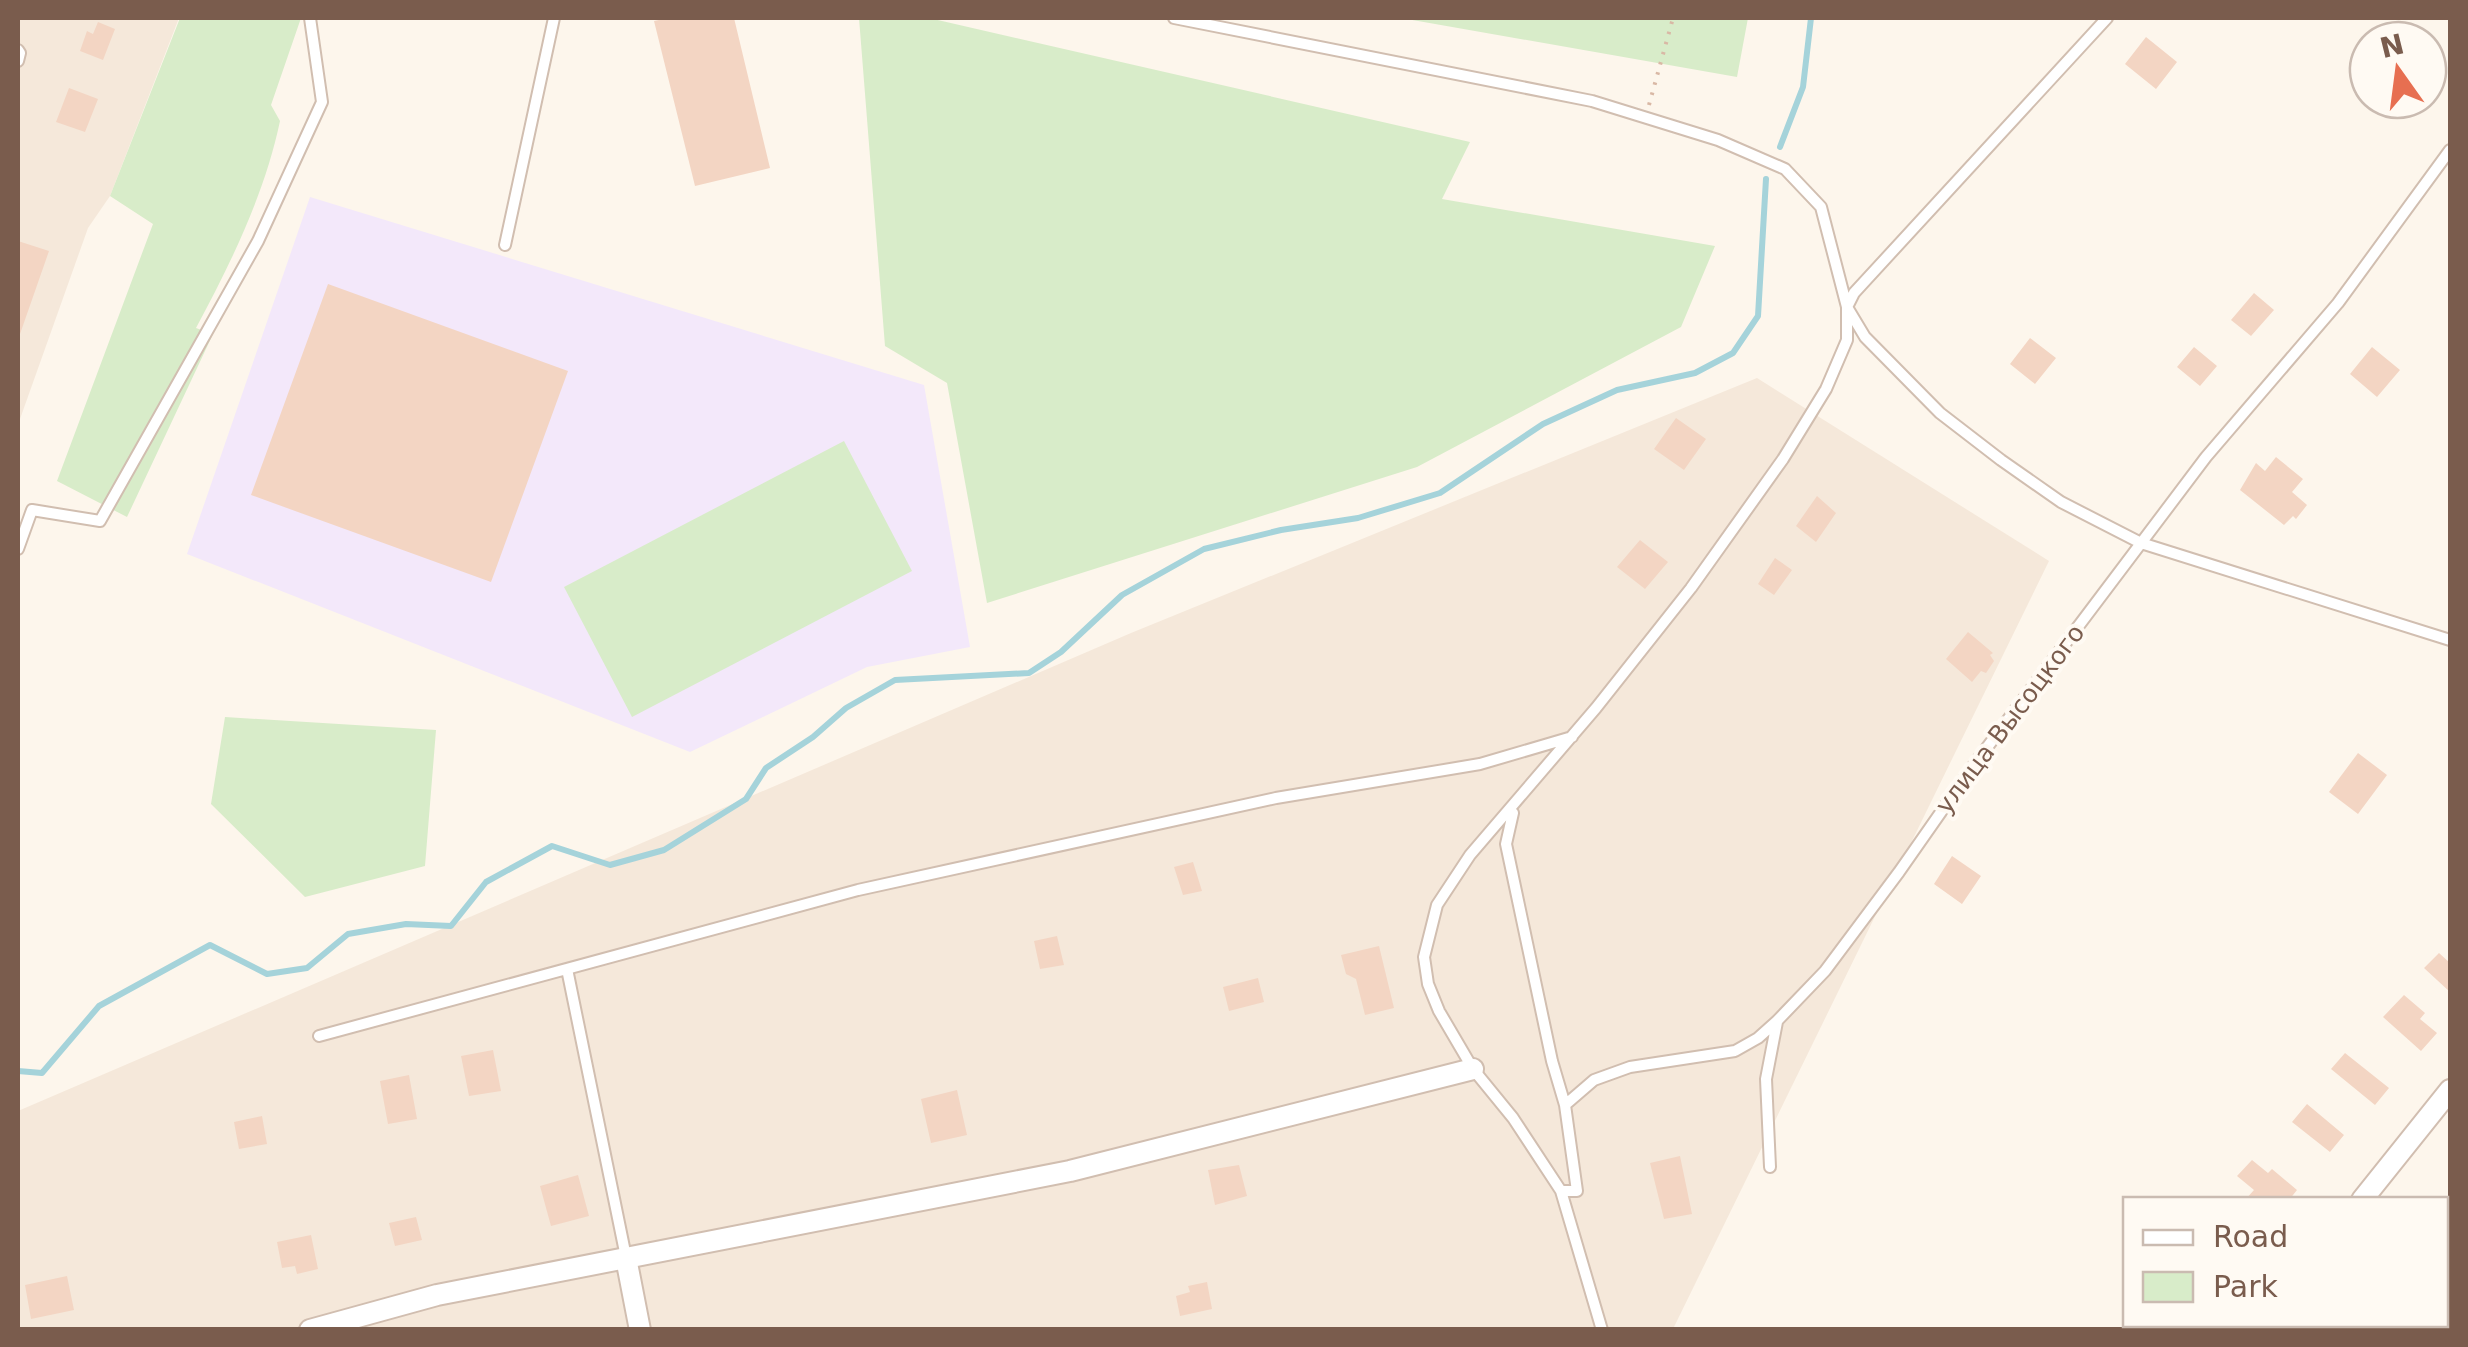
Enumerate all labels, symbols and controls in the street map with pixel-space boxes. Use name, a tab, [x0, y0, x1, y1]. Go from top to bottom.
north arrow	[2348, 20, 2448, 120]
text: N	[2377, 27, 2407, 65]
street label: улица Высоцкого	[1929, 619, 2091, 819]
legend	[2123, 1197, 2448, 1327]
text: Road	[2213, 1219, 2288, 1254]
text: Park	[2213, 1269, 2278, 1304]

